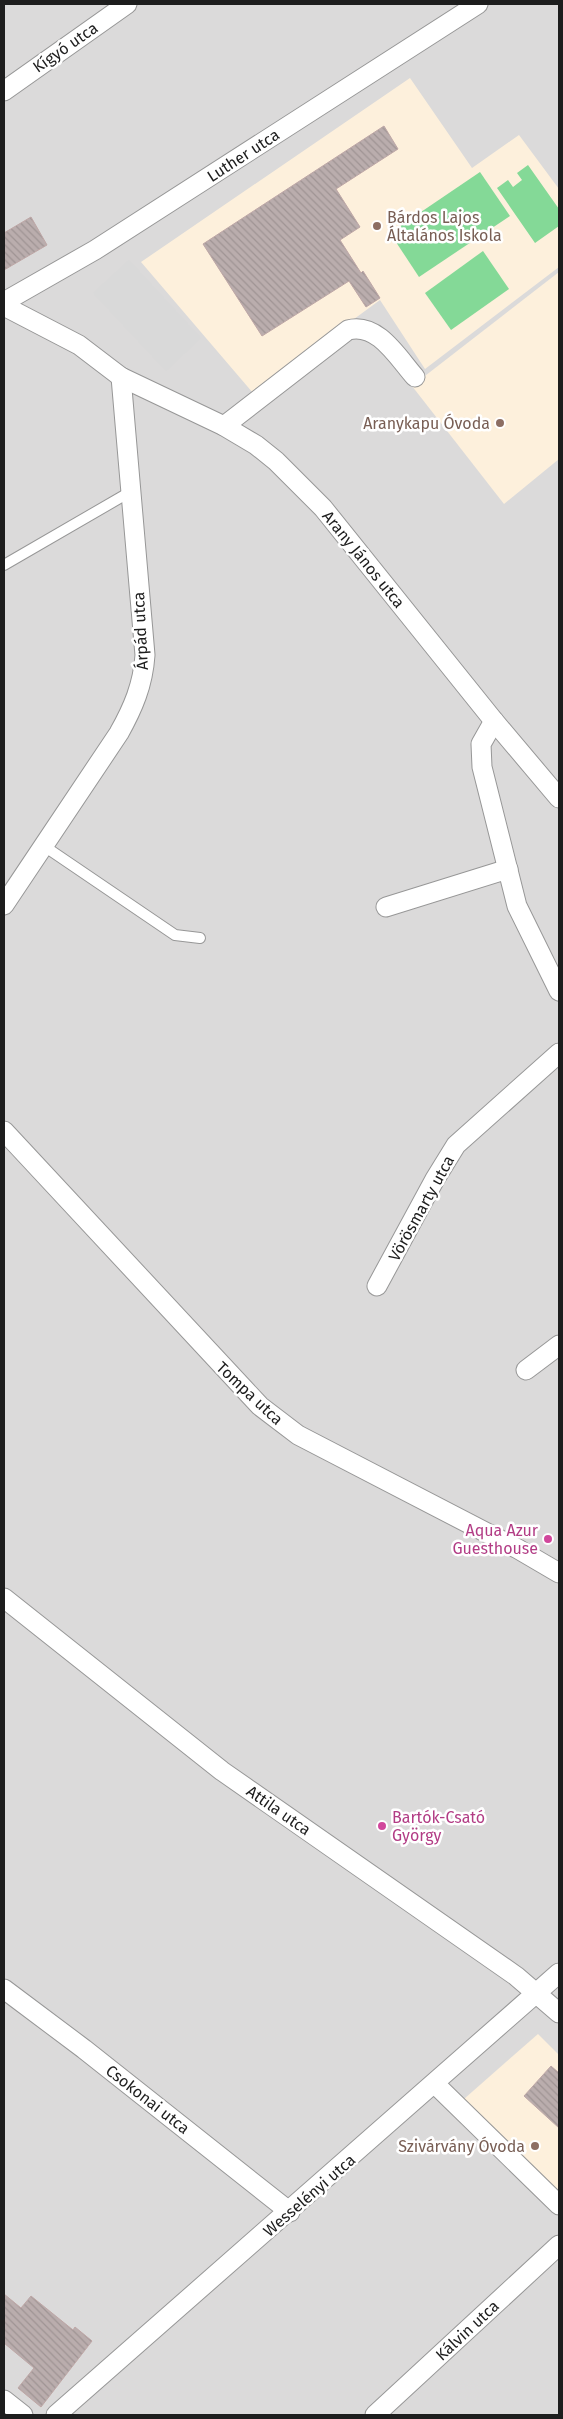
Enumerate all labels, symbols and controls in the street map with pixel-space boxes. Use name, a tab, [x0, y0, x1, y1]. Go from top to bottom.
street label: Kígyó utca	[29, 18, 101, 77]
street label: Luther utca	[204, 125, 283, 186]
place label: Bárdos Lajos Általános Iskola	[387, 208, 502, 245]
marker: Bárdos Lajos Általános Iskola	[371, 220, 383, 232]
place label: Aranykapu Óvoda	[363, 413, 490, 433]
marker: Aranykapu Óvoda	[494, 417, 506, 429]
street label: Arany János utca	[318, 507, 409, 612]
street label: Árpád utca	[128, 591, 152, 671]
street label: Vörösmarty utca	[385, 1152, 458, 1264]
street label: Tompa utca	[213, 1358, 287, 1429]
place label: Aqua Azur Guesthouse	[452, 1521, 539, 1558]
marker: Aqua Azur Guesthouse	[542, 1533, 554, 1545]
street label: Attila utca	[243, 1781, 314, 1839]
place label: Bartók-Csató György	[392, 1808, 485, 1845]
marker: Bartók-Csató György	[376, 1820, 388, 1832]
street label: Csokonai utca	[102, 2061, 193, 2138]
place label: Szivárvány Óvoda	[398, 2136, 525, 2156]
marker: Szivárvány Óvoda	[529, 2140, 541, 2152]
street label: Wesselényi utca	[259, 2150, 359, 2240]
street label: Kálvin utca	[432, 2296, 503, 2364]

